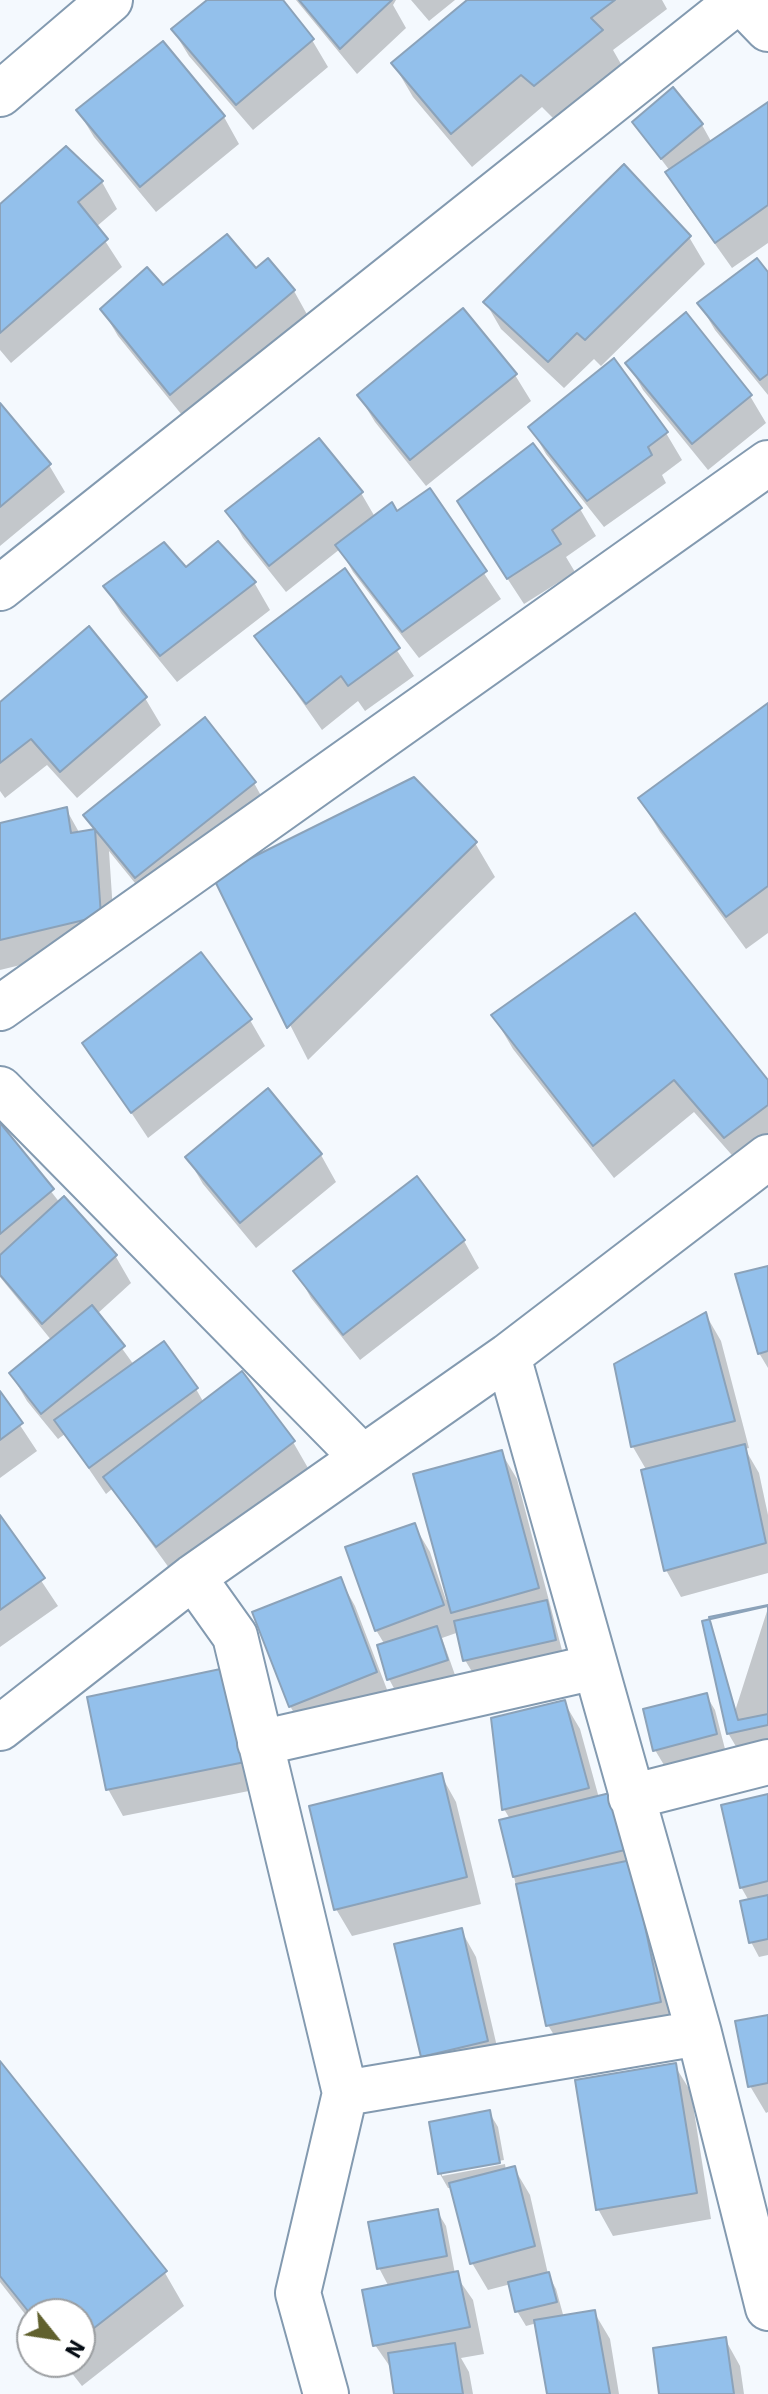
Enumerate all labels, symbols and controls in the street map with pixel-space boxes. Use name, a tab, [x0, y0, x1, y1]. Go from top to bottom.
north arrow	[16, 2298, 96, 2378]
text: N	[59, 2335, 92, 2363]

